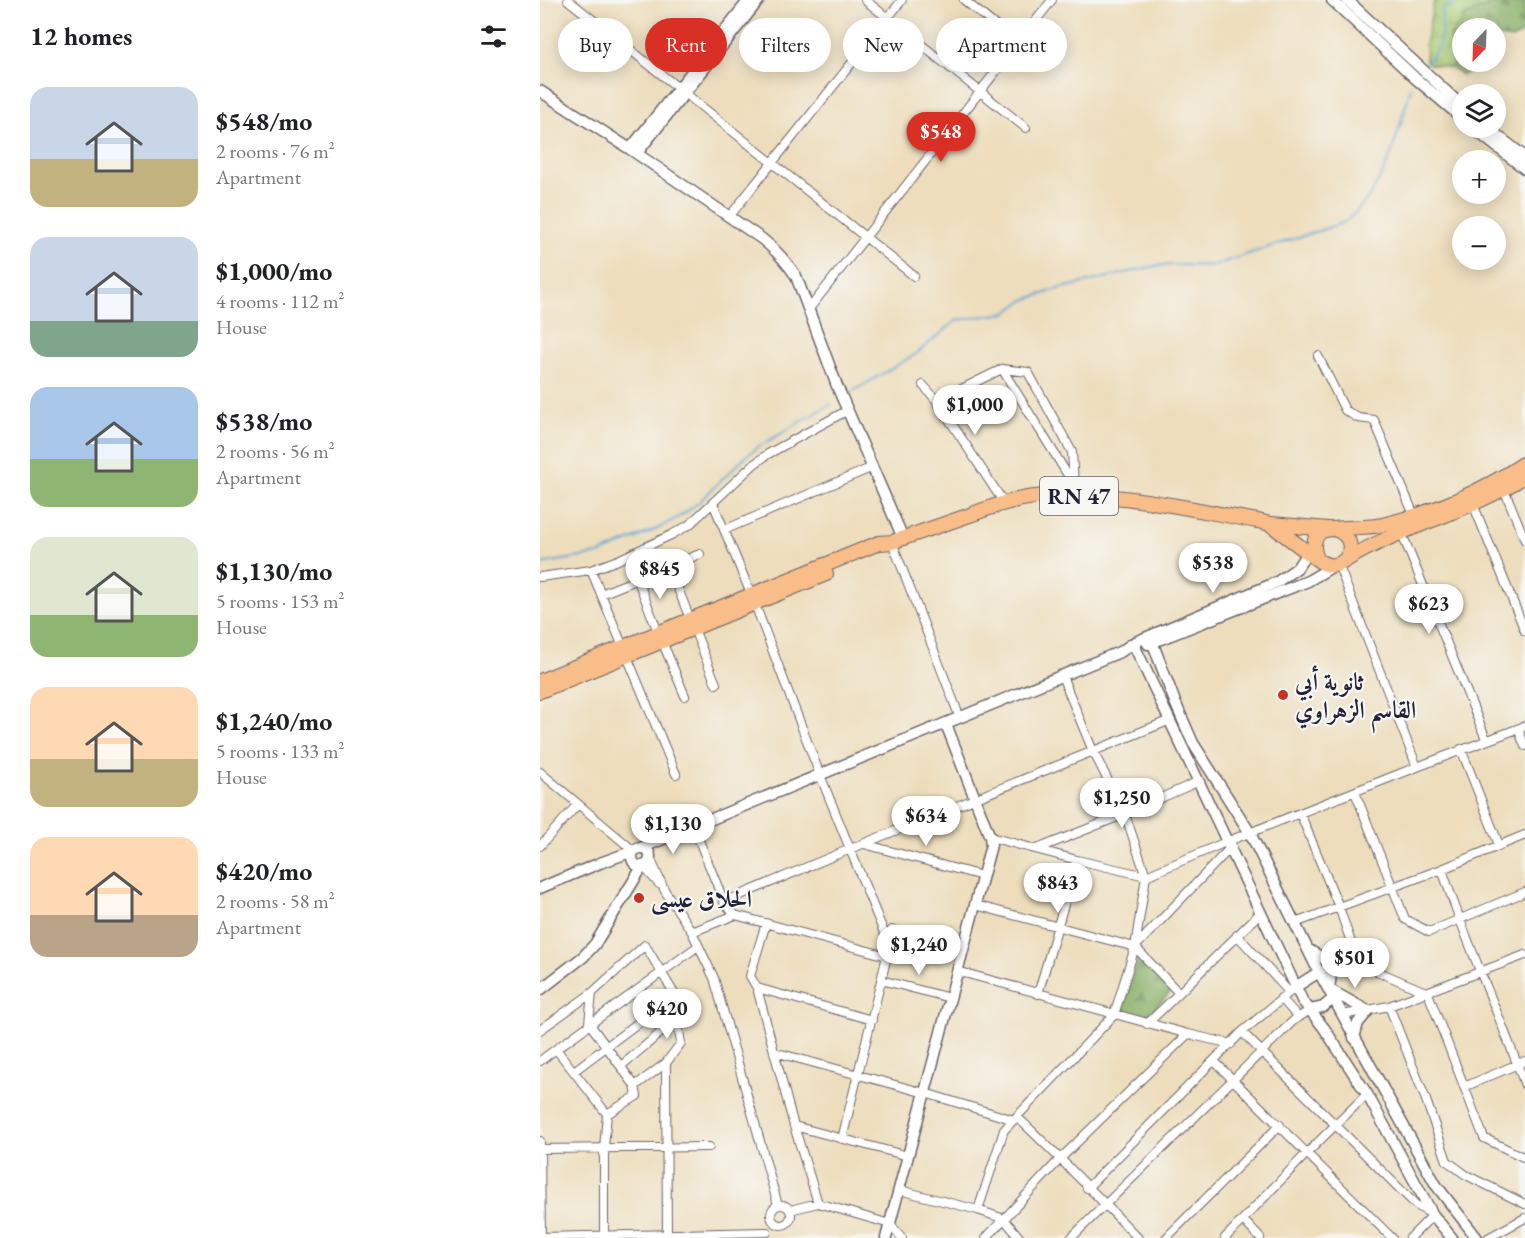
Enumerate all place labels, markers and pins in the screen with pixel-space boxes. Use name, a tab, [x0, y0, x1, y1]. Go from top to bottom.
pin: $548	[905, 112, 977, 163]
pin: $1,000	[926, 385, 1024, 436]
pin: $538	[1177, 543, 1249, 594]
pin: $845	[624, 549, 696, 600]
pin: $623	[1393, 584, 1465, 635]
place label: ثانوية أبي القاسم الزهراوي	[1294, 665, 1416, 734]
marker: ثانوية أبي القاسم الزهراوي	[1276, 688, 1290, 702]
pin: $1,250	[1073, 778, 1171, 829]
pin: $634	[890, 796, 962, 847]
pin: $1,130	[624, 804, 722, 855]
pin: $843	[1022, 863, 1094, 914]
place label: الحلاق عيسى	[651, 883, 752, 916]
marker: الحلاق عيسى	[632, 891, 646, 905]
pin: $1,240	[870, 925, 968, 976]
pin: $501	[1319, 938, 1391, 989]
pin: $420	[631, 989, 703, 1040]

